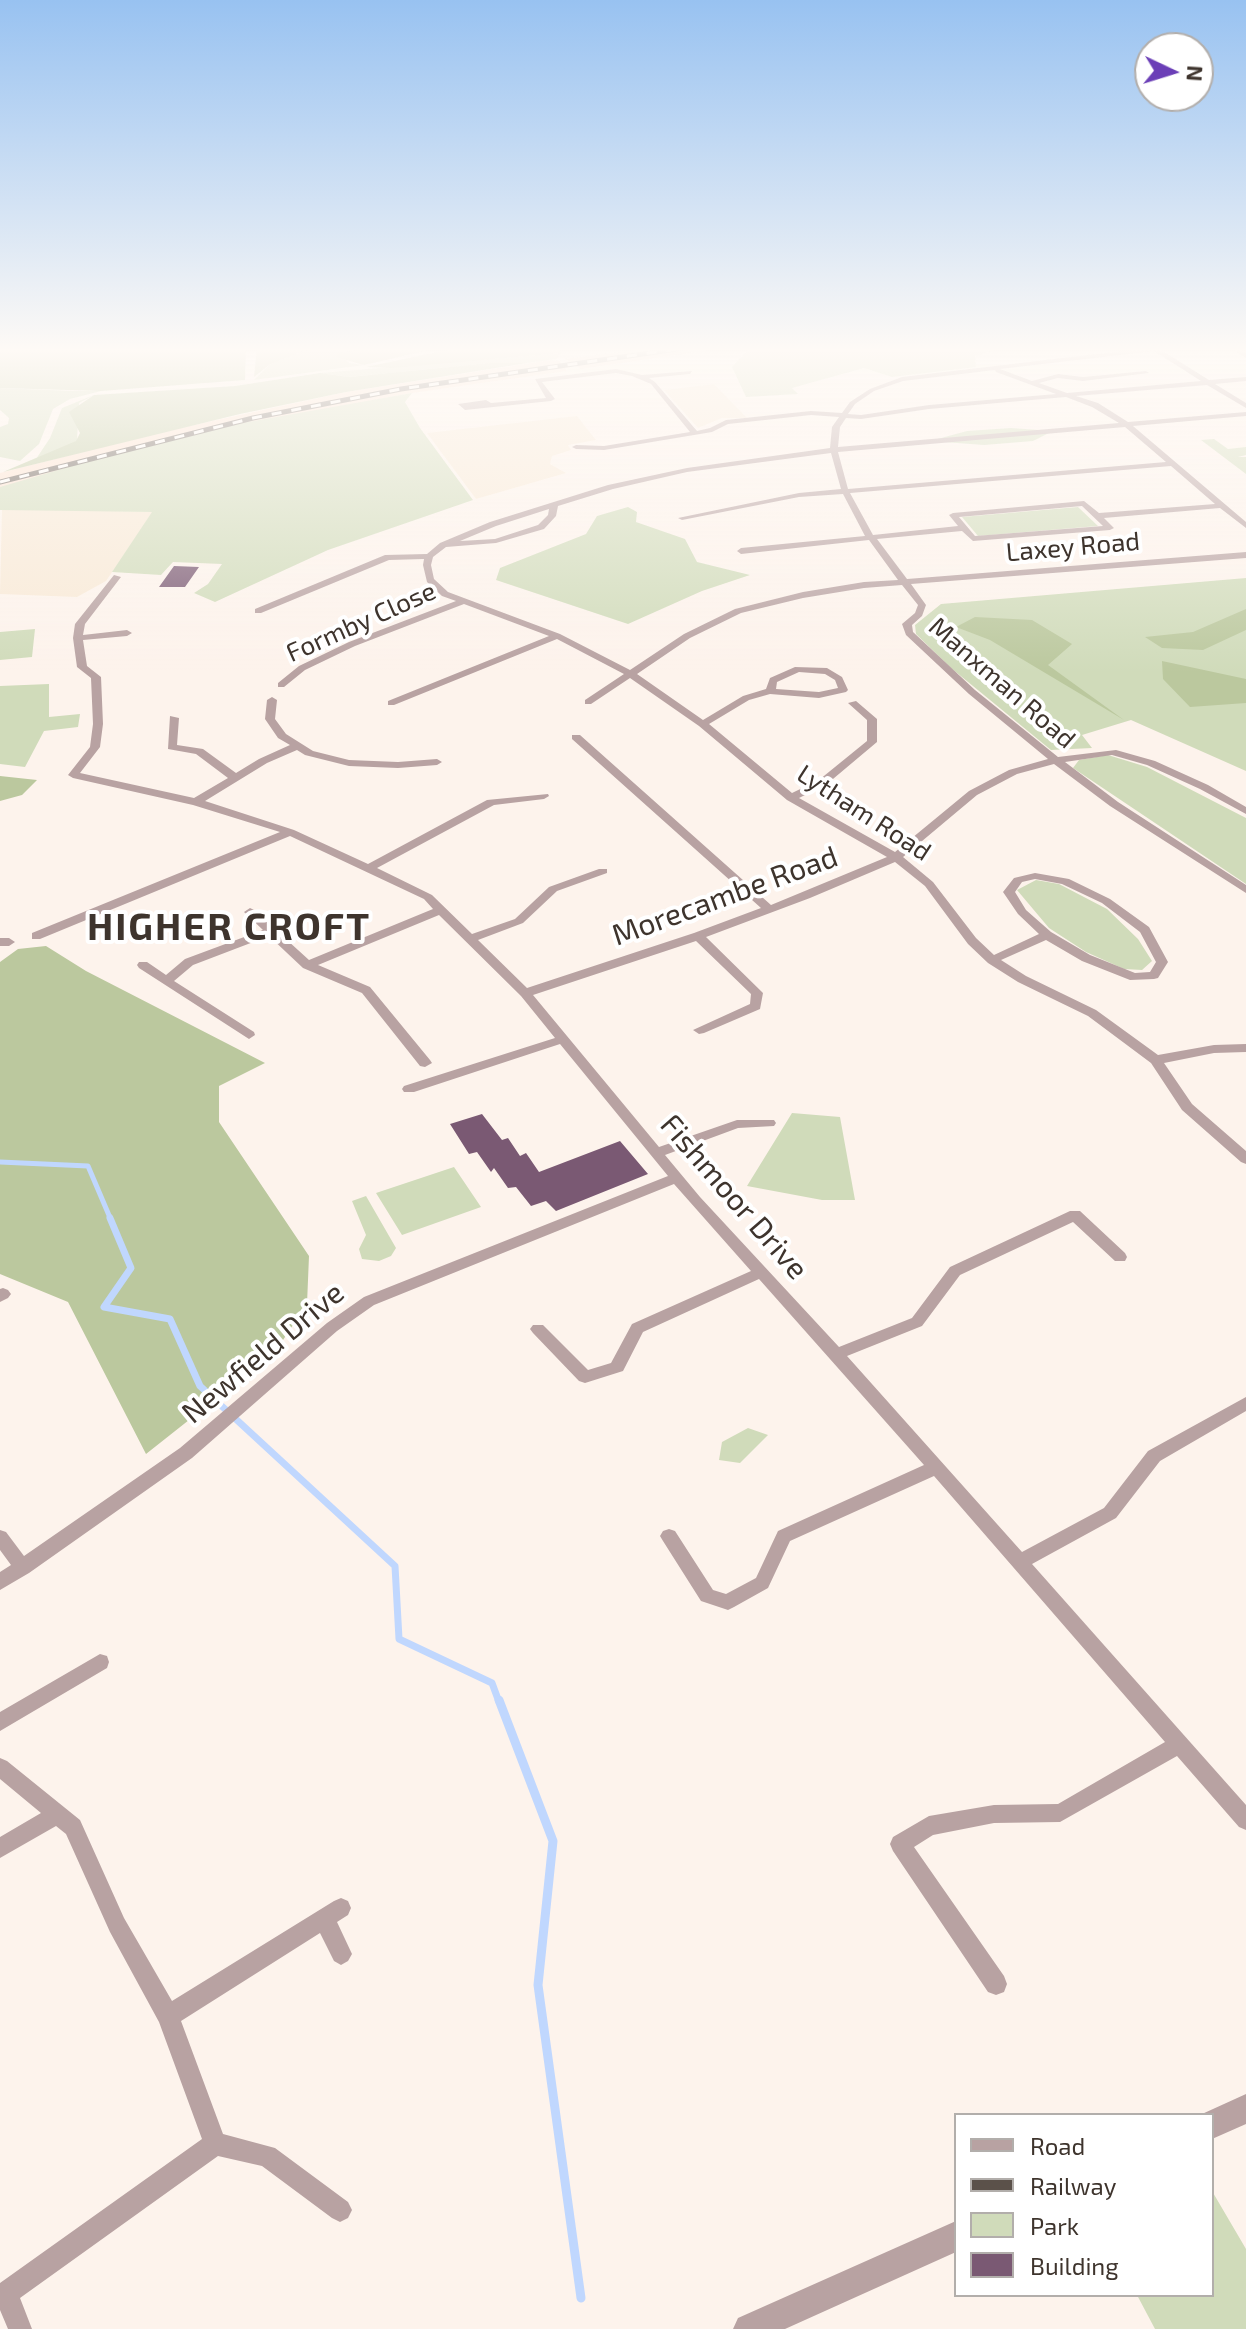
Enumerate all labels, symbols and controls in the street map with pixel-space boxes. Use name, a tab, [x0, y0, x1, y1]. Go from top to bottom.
north arrow	[1134, 32, 1214, 112]
text: N	[1182, 65, 1209, 82]
street label: Laxey Road	[1005, 526, 1141, 568]
street label: Formby Close	[281, 575, 441, 669]
street label: Manxman Road	[922, 611, 1082, 755]
street label: Lytham Road	[791, 758, 937, 868]
street label: Morecambe Road	[607, 838, 843, 954]
district label: HIGHER CROFT	[87, 904, 371, 950]
street label: Fishmoor Drive	[653, 1107, 815, 1287]
street label: Newfield Drive	[175, 1275, 351, 1431]
legend	[954, 2113, 1214, 2297]
text: Road	[1030, 2131, 1085, 2160]
text: Railway	[1030, 2171, 1116, 2200]
text: Park	[1030, 2211, 1079, 2240]
text: Building	[1030, 2251, 1119, 2280]

